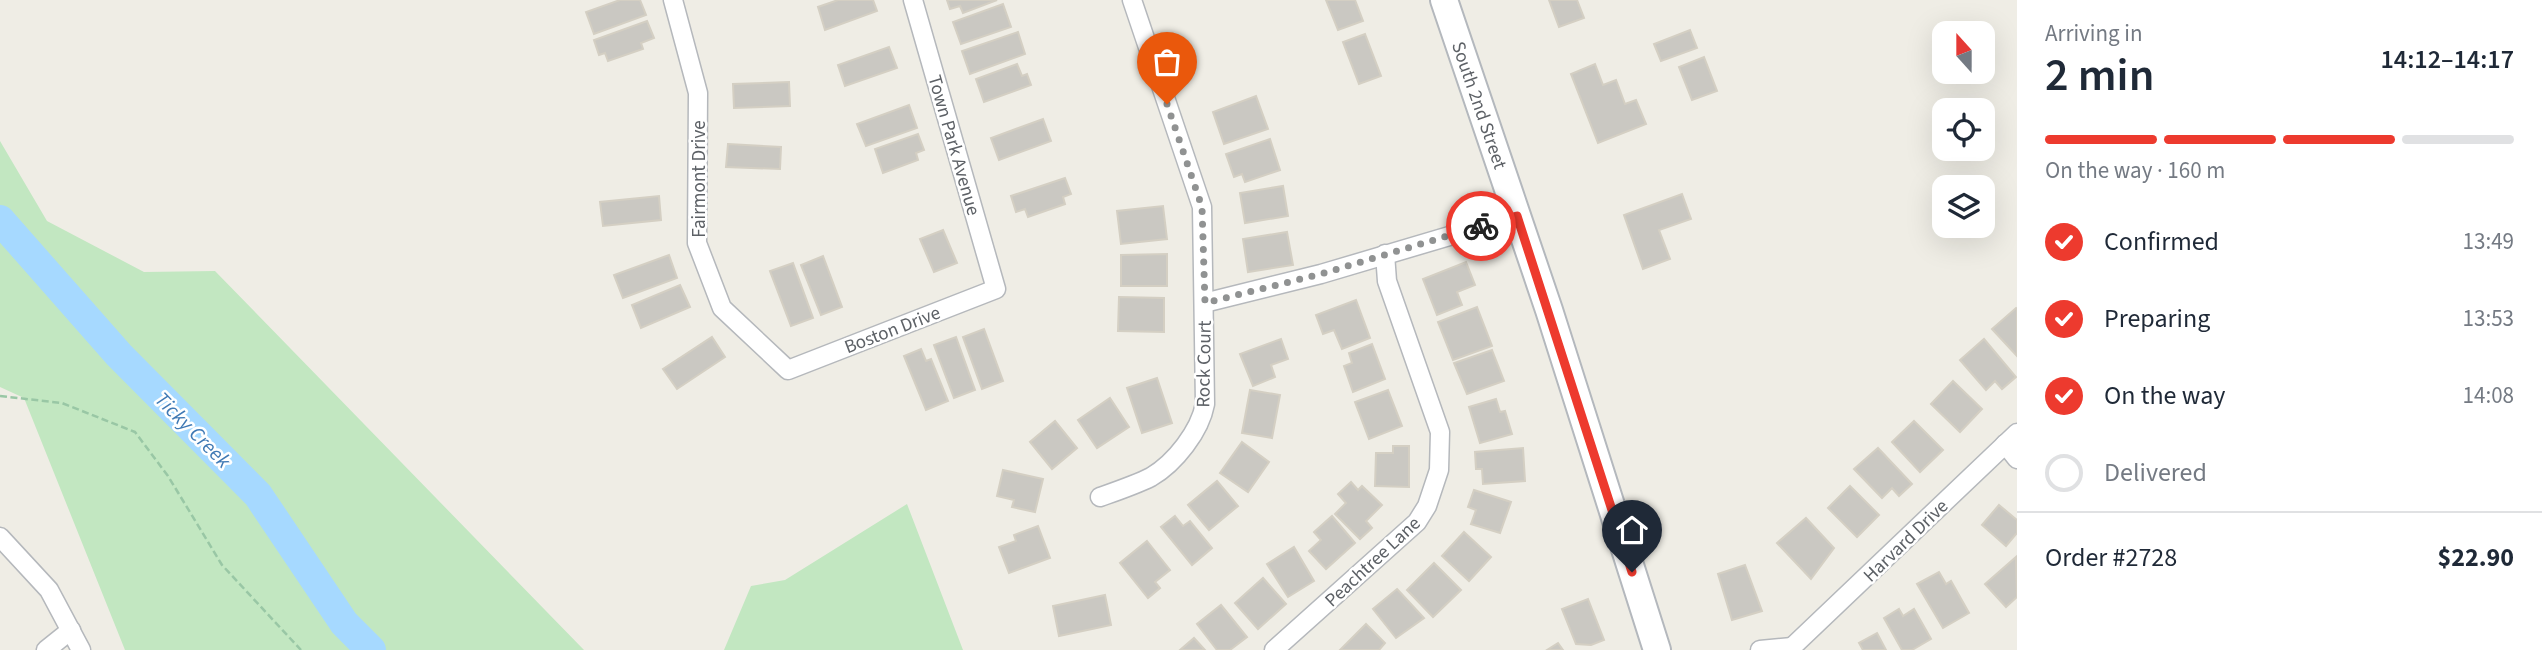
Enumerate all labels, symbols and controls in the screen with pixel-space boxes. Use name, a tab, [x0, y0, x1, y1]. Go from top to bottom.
text: Arriving in	[2045, 17, 2143, 50]
north arrow	[1932, 21, 1995, 84]
map controls	[1932, 21, 1995, 238]
pin	[1137, 32, 1197, 104]
street label: South 2nd Street	[1444, 38, 1513, 173]
text: 14:12–14:17	[2381, 41, 2514, 78]
icon: bag	[1148, 43, 1186, 81]
text: 2 min	[2045, 43, 2154, 108]
street label: Town Park Avenue	[921, 72, 987, 219]
button: locate	[1932, 98, 1995, 161]
street label: Fairmont Drive	[686, 120, 713, 238]
text: On the way · 160 m	[2045, 154, 2225, 187]
button: layers	[1932, 175, 1995, 238]
courier	[1446, 191, 1516, 261]
icon: bike	[1462, 207, 1500, 245]
icon: check	[2045, 223, 2083, 261]
text: Confirmed	[2104, 223, 2219, 260]
text: 13:49	[2463, 225, 2514, 258]
street label: Boston Drive	[841, 300, 944, 361]
icon: check	[2045, 300, 2083, 338]
text: Preparing	[2104, 300, 2210, 337]
text: 13:53	[2463, 302, 2514, 335]
street label: Rock Court	[1190, 320, 1219, 408]
icon: check	[2045, 377, 2083, 415]
text: On the way	[2104, 377, 2225, 414]
text: 14:08	[2463, 379, 2514, 412]
water label: Ticky Creek	[148, 385, 239, 476]
text: Delivered	[2104, 454, 2207, 491]
street label: Harvard Drive	[1857, 493, 1955, 589]
pin	[1602, 500, 1662, 572]
street label: Peachtree Lane	[1319, 511, 1427, 614]
icon: home	[1613, 511, 1651, 549]
text: Order #2728	[2045, 539, 2177, 576]
text: $22.90	[2438, 539, 2514, 576]

